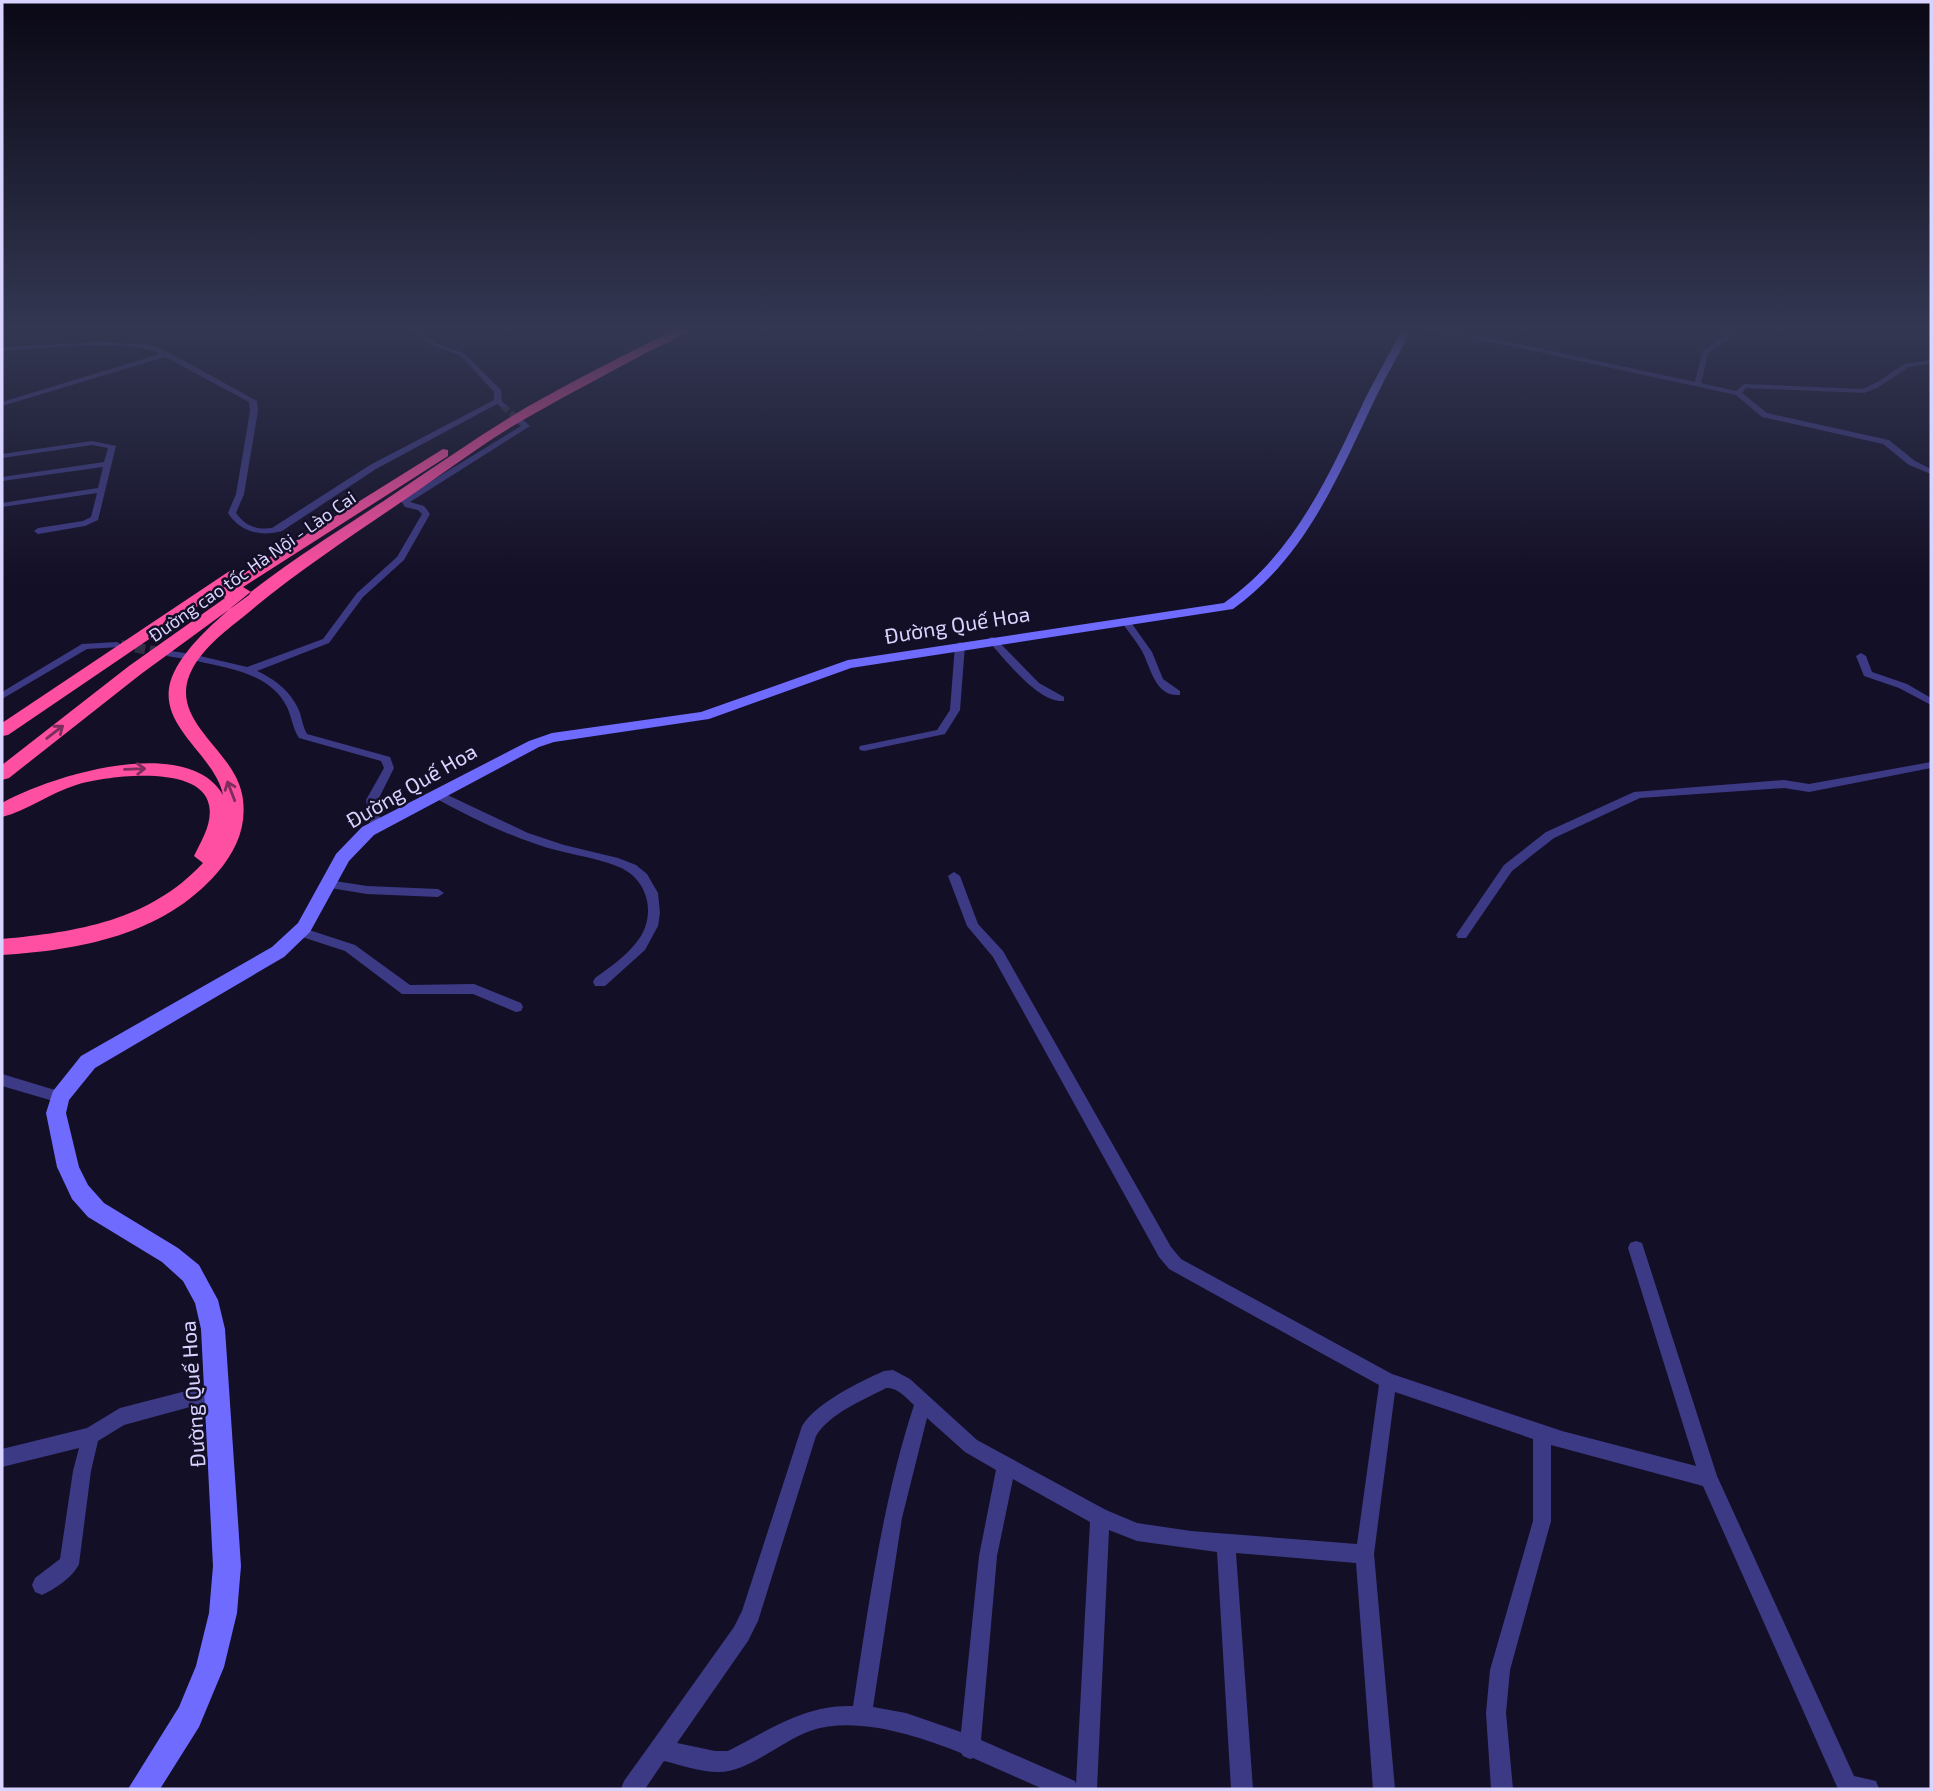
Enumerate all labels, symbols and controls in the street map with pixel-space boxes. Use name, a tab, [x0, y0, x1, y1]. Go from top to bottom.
street label: Đường cao tốc Hà Nội - Lào Cai	[144, 486, 360, 646]
street label: Đường Quế Hoa	[883, 600, 1032, 649]
one-way arrow	[46, 724, 64, 739]
street label: Đường Quế Hoa	[341, 737, 481, 833]
one-way arrow	[124, 762, 147, 776]
one-way arrow	[223, 781, 236, 803]
street label: Đường Quế Hoa	[174, 1320, 211, 1468]

